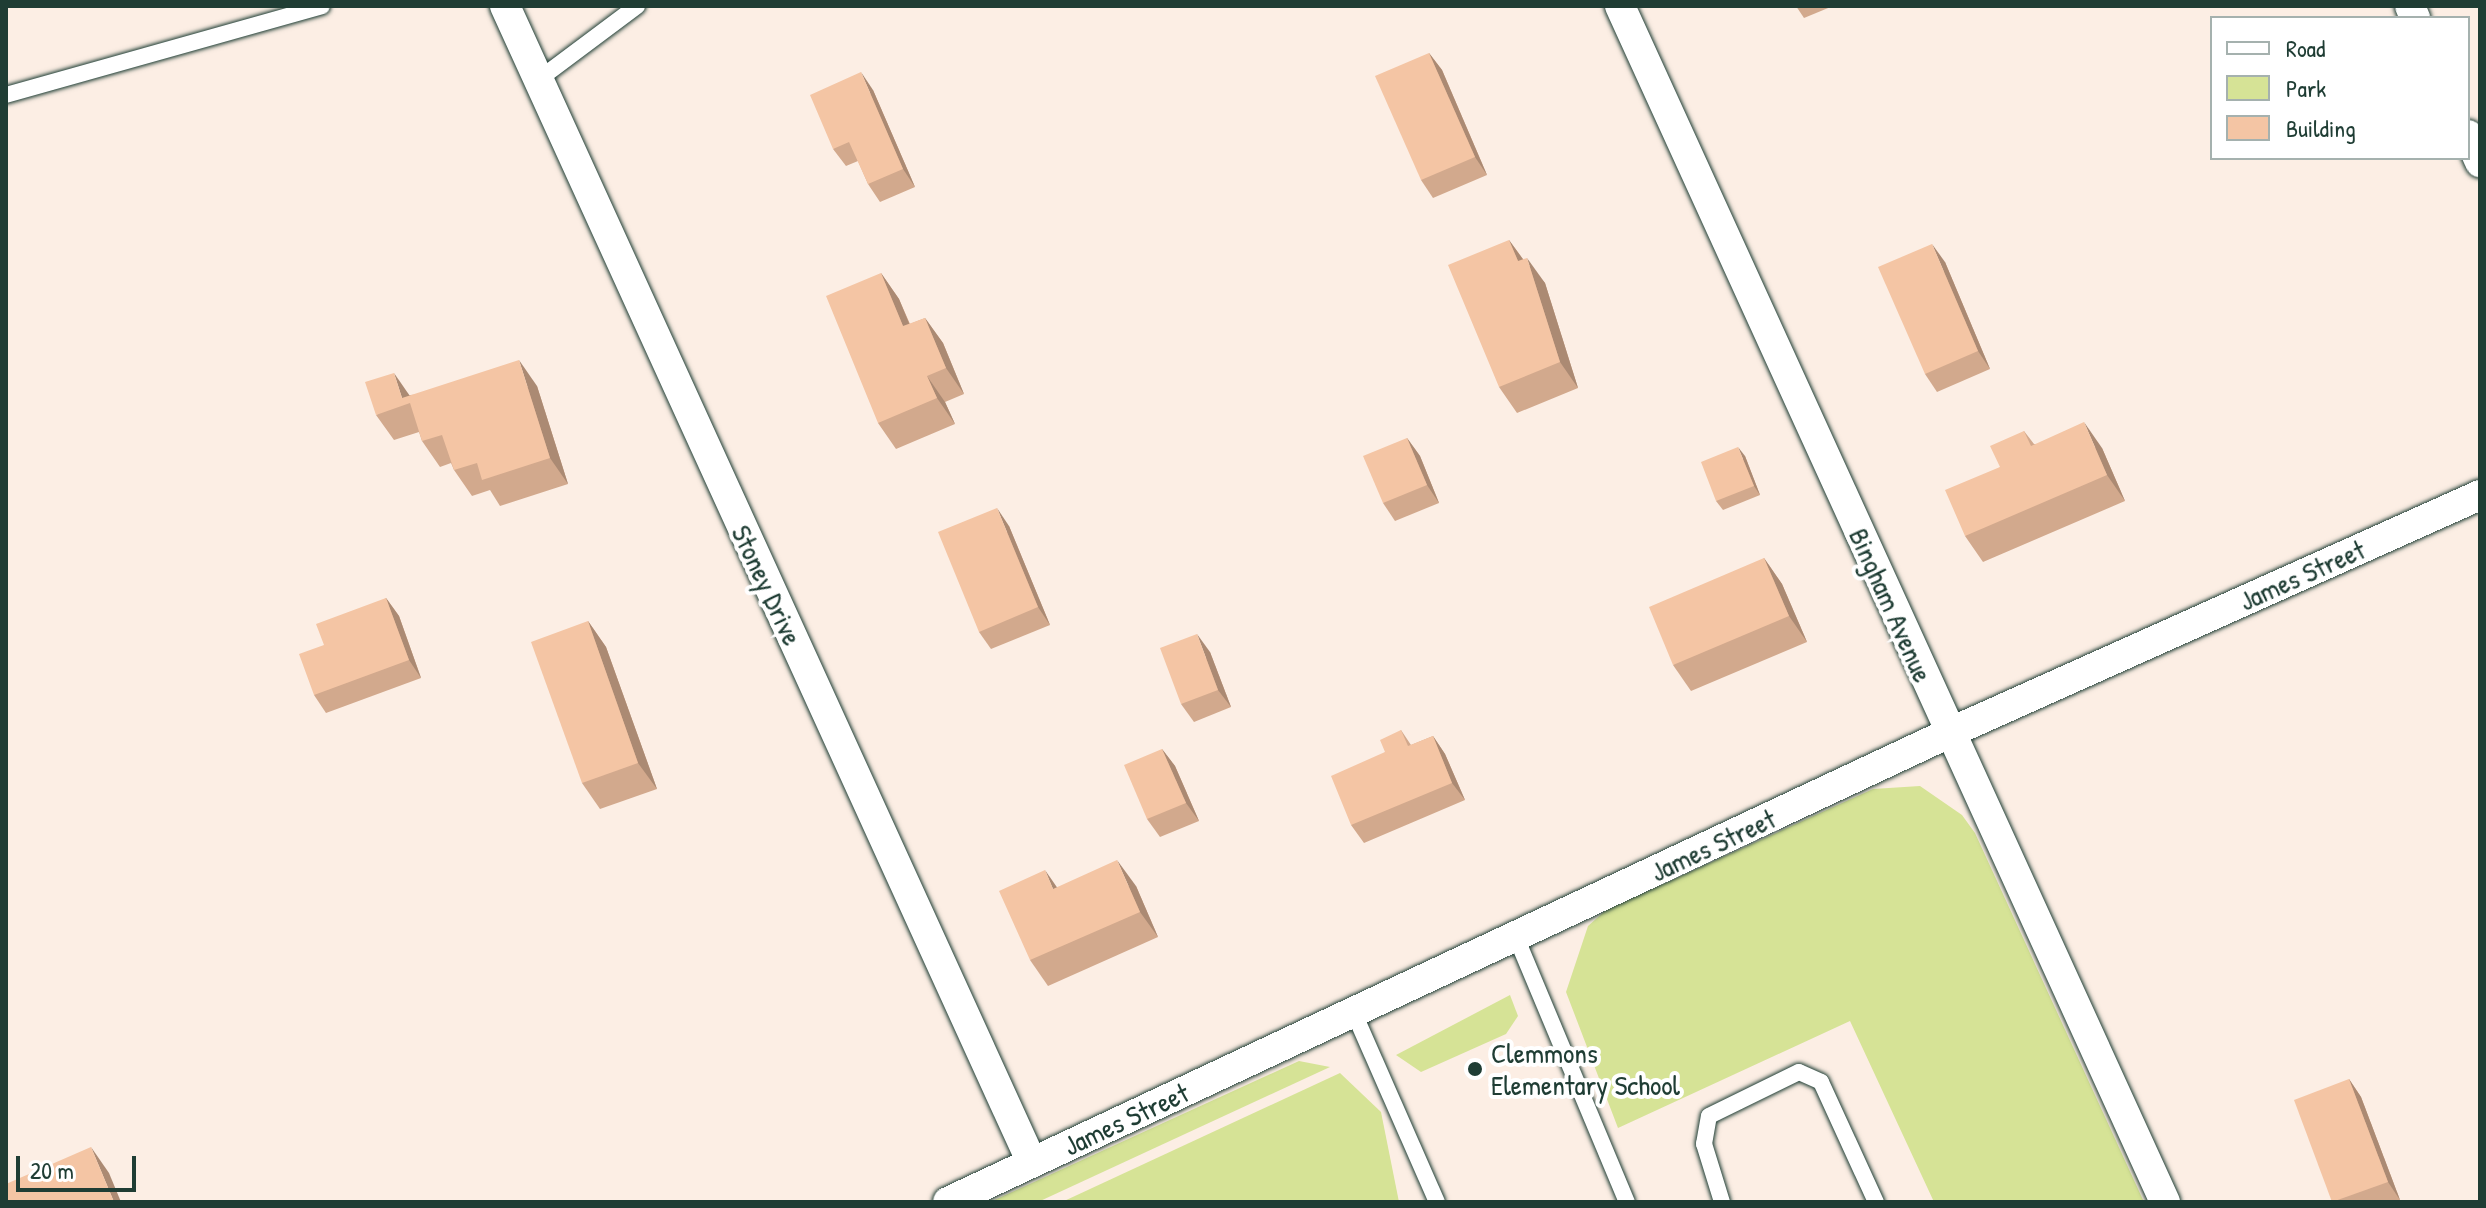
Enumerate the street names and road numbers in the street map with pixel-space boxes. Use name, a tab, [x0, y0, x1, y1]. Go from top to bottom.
street label: Stoney Drive	[725, 520, 809, 650]
street label: Bingham Avenue	[1842, 523, 1940, 687]
street label: James Street	[2234, 532, 2370, 618]
street label: James Street	[1645, 801, 1781, 889]
street label: James Street	[1058, 1075, 1194, 1163]

